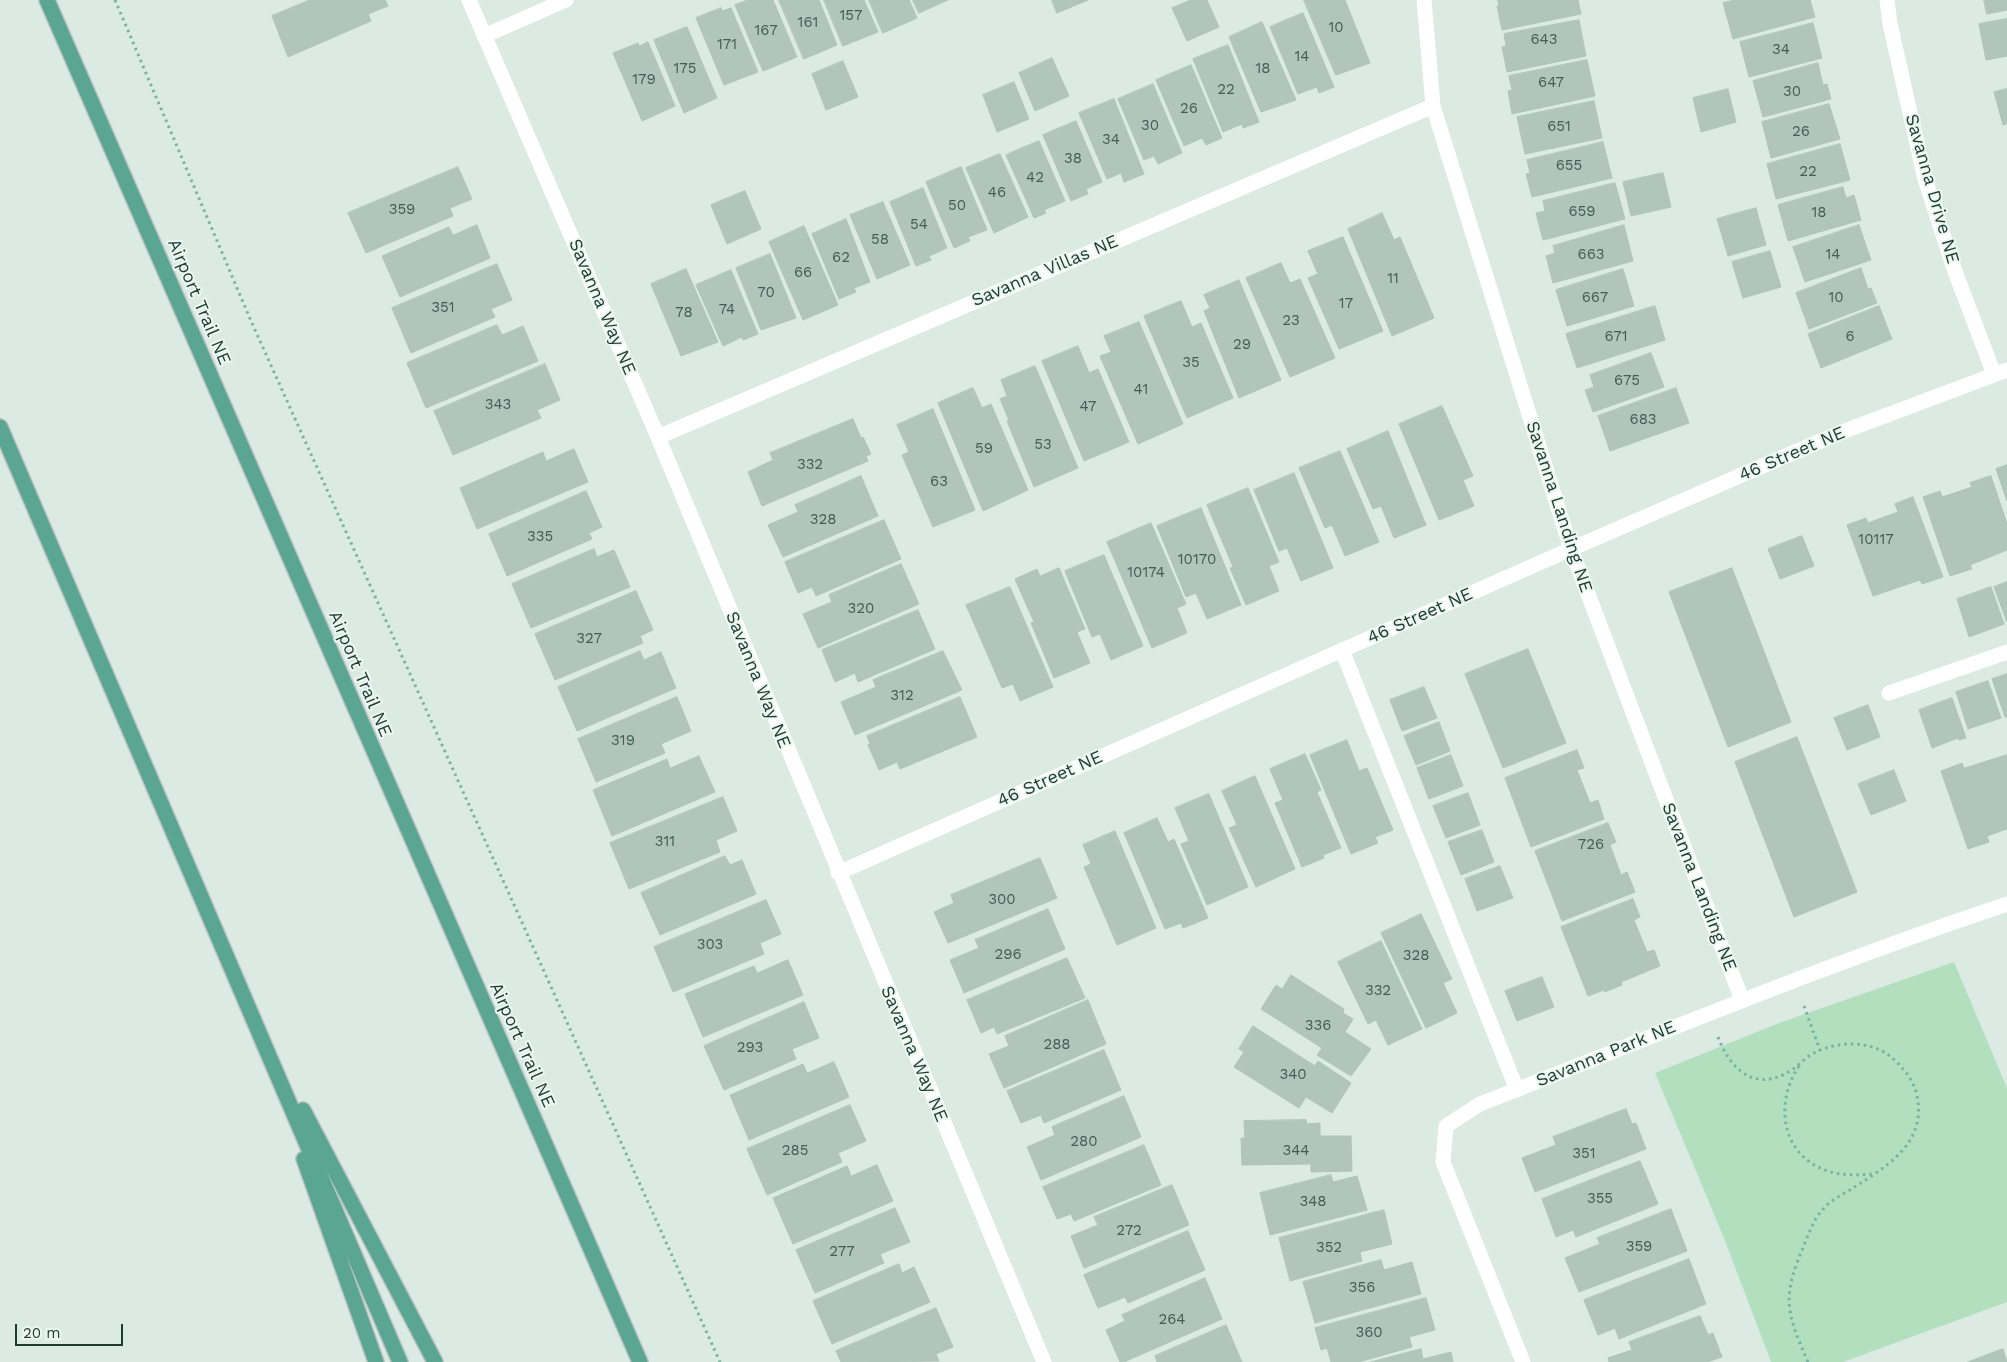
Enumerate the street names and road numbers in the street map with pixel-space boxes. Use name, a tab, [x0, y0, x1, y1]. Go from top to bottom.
street label: Savanna Drive NE	[1900, 112, 1964, 266]
street label: Savanna Villas NE	[968, 230, 1122, 312]
street label: Airport Trail NE	[163, 236, 235, 368]
street label: Savanna Way NE	[564, 236, 640, 378]
street label: Savanna Landing NE	[1521, 419, 1597, 595]
street label: 46 Street NE	[1736, 422, 1848, 486]
street label: 46 Street NE	[1364, 583, 1476, 649]
street label: Airport Trail NE	[324, 608, 396, 740]
street label: Savanna Way NE	[721, 608, 795, 752]
street label: 46 Street NE	[994, 746, 1106, 812]
street label: Savanna Landing NE	[1657, 800, 1741, 974]
street label: Airport Trail NE	[485, 979, 559, 1111]
street label: Savanna Way NE	[876, 983, 952, 1125]
street label: Savanna Park NE	[1533, 1016, 1679, 1092]

